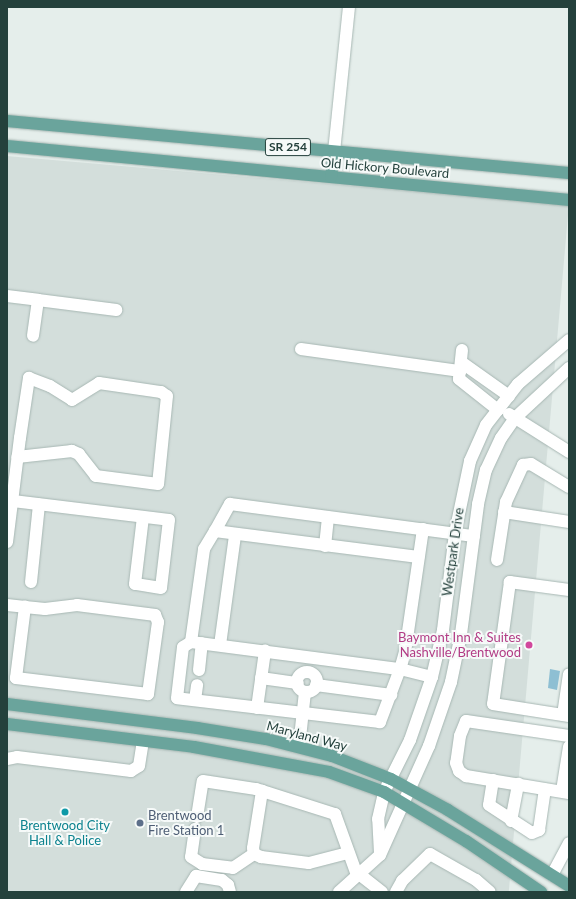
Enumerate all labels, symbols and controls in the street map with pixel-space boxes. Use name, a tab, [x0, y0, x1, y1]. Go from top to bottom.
road number: SR 254	[264, 137, 312, 157]
street label: Old Hickory Boulevard	[320, 155, 450, 181]
street label: Westpark Drive	[439, 507, 467, 597]
place label: Baymont Inn & Suites Nashville/Brentwood	[398, 630, 521, 661]
marker: Baymont Inn & Suites Nashville/Brentwood	[524, 640, 534, 650]
street label: Maryland Way	[265, 718, 349, 754]
marker: Brentwood City Hall & Police	[60, 807, 70, 817]
place label: Brentwood Fire Station 1	[148, 808, 224, 839]
place label: Brentwood City Hall & Police	[20, 818, 110, 849]
marker: Brentwood Fire Station 1	[135, 818, 145, 828]

